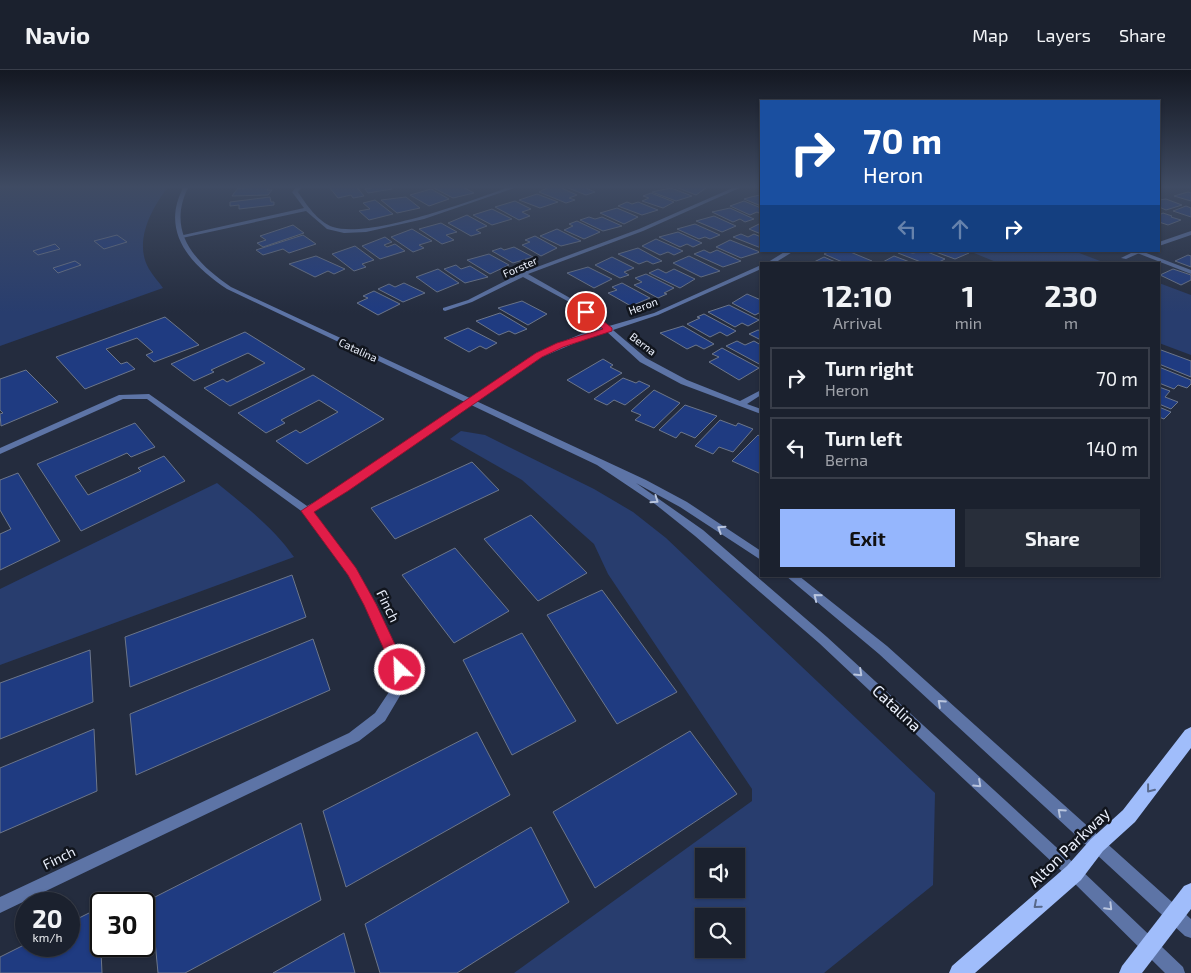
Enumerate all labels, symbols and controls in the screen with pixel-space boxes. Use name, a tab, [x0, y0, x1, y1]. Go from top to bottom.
text: Navio	[25, 20, 90, 49]
text: Map	[972, 24, 1008, 46]
text: Layers	[1036, 24, 1091, 46]
text: Share	[1119, 24, 1166, 46]
text: 70 m	[863, 119, 942, 161]
icon: right	[780, 120, 845, 185]
text: Heron	[863, 161, 923, 187]
icon: left	[893, 215, 921, 243]
icon: ahead	[946, 215, 974, 243]
icon: right	[999, 215, 1027, 243]
street label: Forster	[500, 253, 540, 280]
text: 12:10	[822, 277, 892, 313]
text: 1	[962, 277, 975, 313]
text: 230	[1044, 277, 1098, 313]
pin	[565, 291, 607, 333]
street label: Heron	[626, 294, 659, 317]
icon: arrive	[572, 298, 600, 326]
text: Arrival	[833, 313, 882, 332]
text: min	[955, 313, 982, 332]
text: m	[1064, 313, 1078, 332]
street label: Berna	[628, 330, 659, 358]
street label: Catalina	[337, 335, 380, 364]
text: Turn right	[825, 357, 913, 380]
icon: right	[782, 364, 810, 392]
text: 70 m	[1096, 367, 1138, 390]
text: Heron	[825, 380, 869, 399]
text: Turn left	[825, 427, 902, 450]
icon: left	[782, 434, 810, 462]
text: 140 m	[1086, 437, 1138, 460]
text: Berna	[825, 450, 868, 469]
one-way arrow	[649, 494, 658, 503]
button: Exit	[780, 509, 955, 567]
button: Share	[965, 509, 1140, 567]
one-way arrow	[717, 526, 726, 535]
street label: Finch	[373, 587, 404, 625]
one-way arrow	[814, 594, 823, 603]
position arrow	[373, 643, 425, 695]
one-way arrow	[853, 667, 862, 676]
street label: Catalina	[869, 680, 926, 735]
one-way arrow	[937, 700, 946, 709]
one-way arrow	[972, 778, 981, 787]
one-way arrow	[1146, 784, 1155, 793]
street label: Alton Parkway	[1024, 803, 1114, 890]
one-way arrow	[1057, 809, 1066, 818]
street label: Finch	[40, 842, 78, 873]
map controls	[695, 848, 745, 958]
button: sound	[695, 848, 745, 898]
speed limit sign: 30	[90, 892, 155, 957]
one-way arrow	[1034, 899, 1043, 908]
one-way arrow	[1103, 901, 1112, 910]
text: 20	[32, 903, 63, 933]
button: search	[695, 908, 745, 958]
text: km/h	[33, 930, 62, 944]

